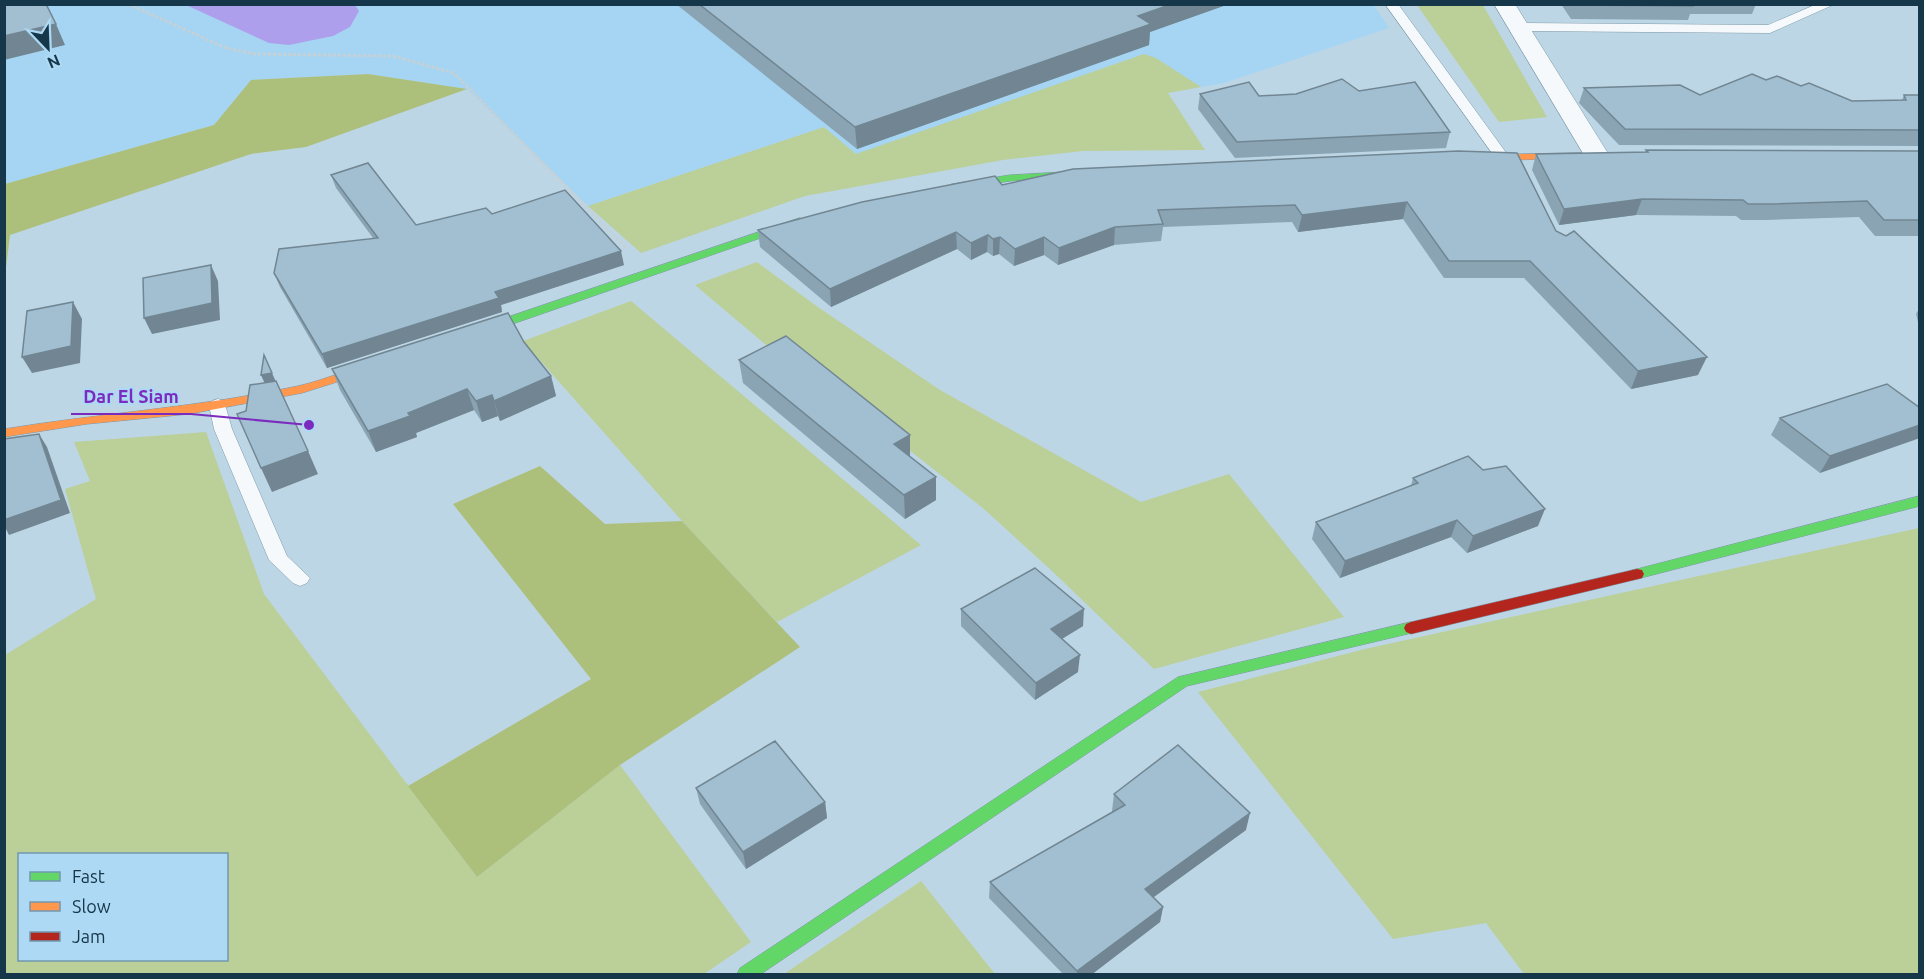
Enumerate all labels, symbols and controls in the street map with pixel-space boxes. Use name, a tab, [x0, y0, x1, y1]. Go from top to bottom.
north arrow	[18, 18, 78, 78]
text: N	[45, 51, 63, 72]
callout: Dar El Siam	[71, 378, 191, 414]
text: Dar El Siam	[83, 386, 179, 406]
legend	[18, 853, 228, 961]
text: Fast	[72, 866, 105, 886]
text: Slow	[72, 896, 111, 916]
text: Jam	[72, 926, 106, 946]

